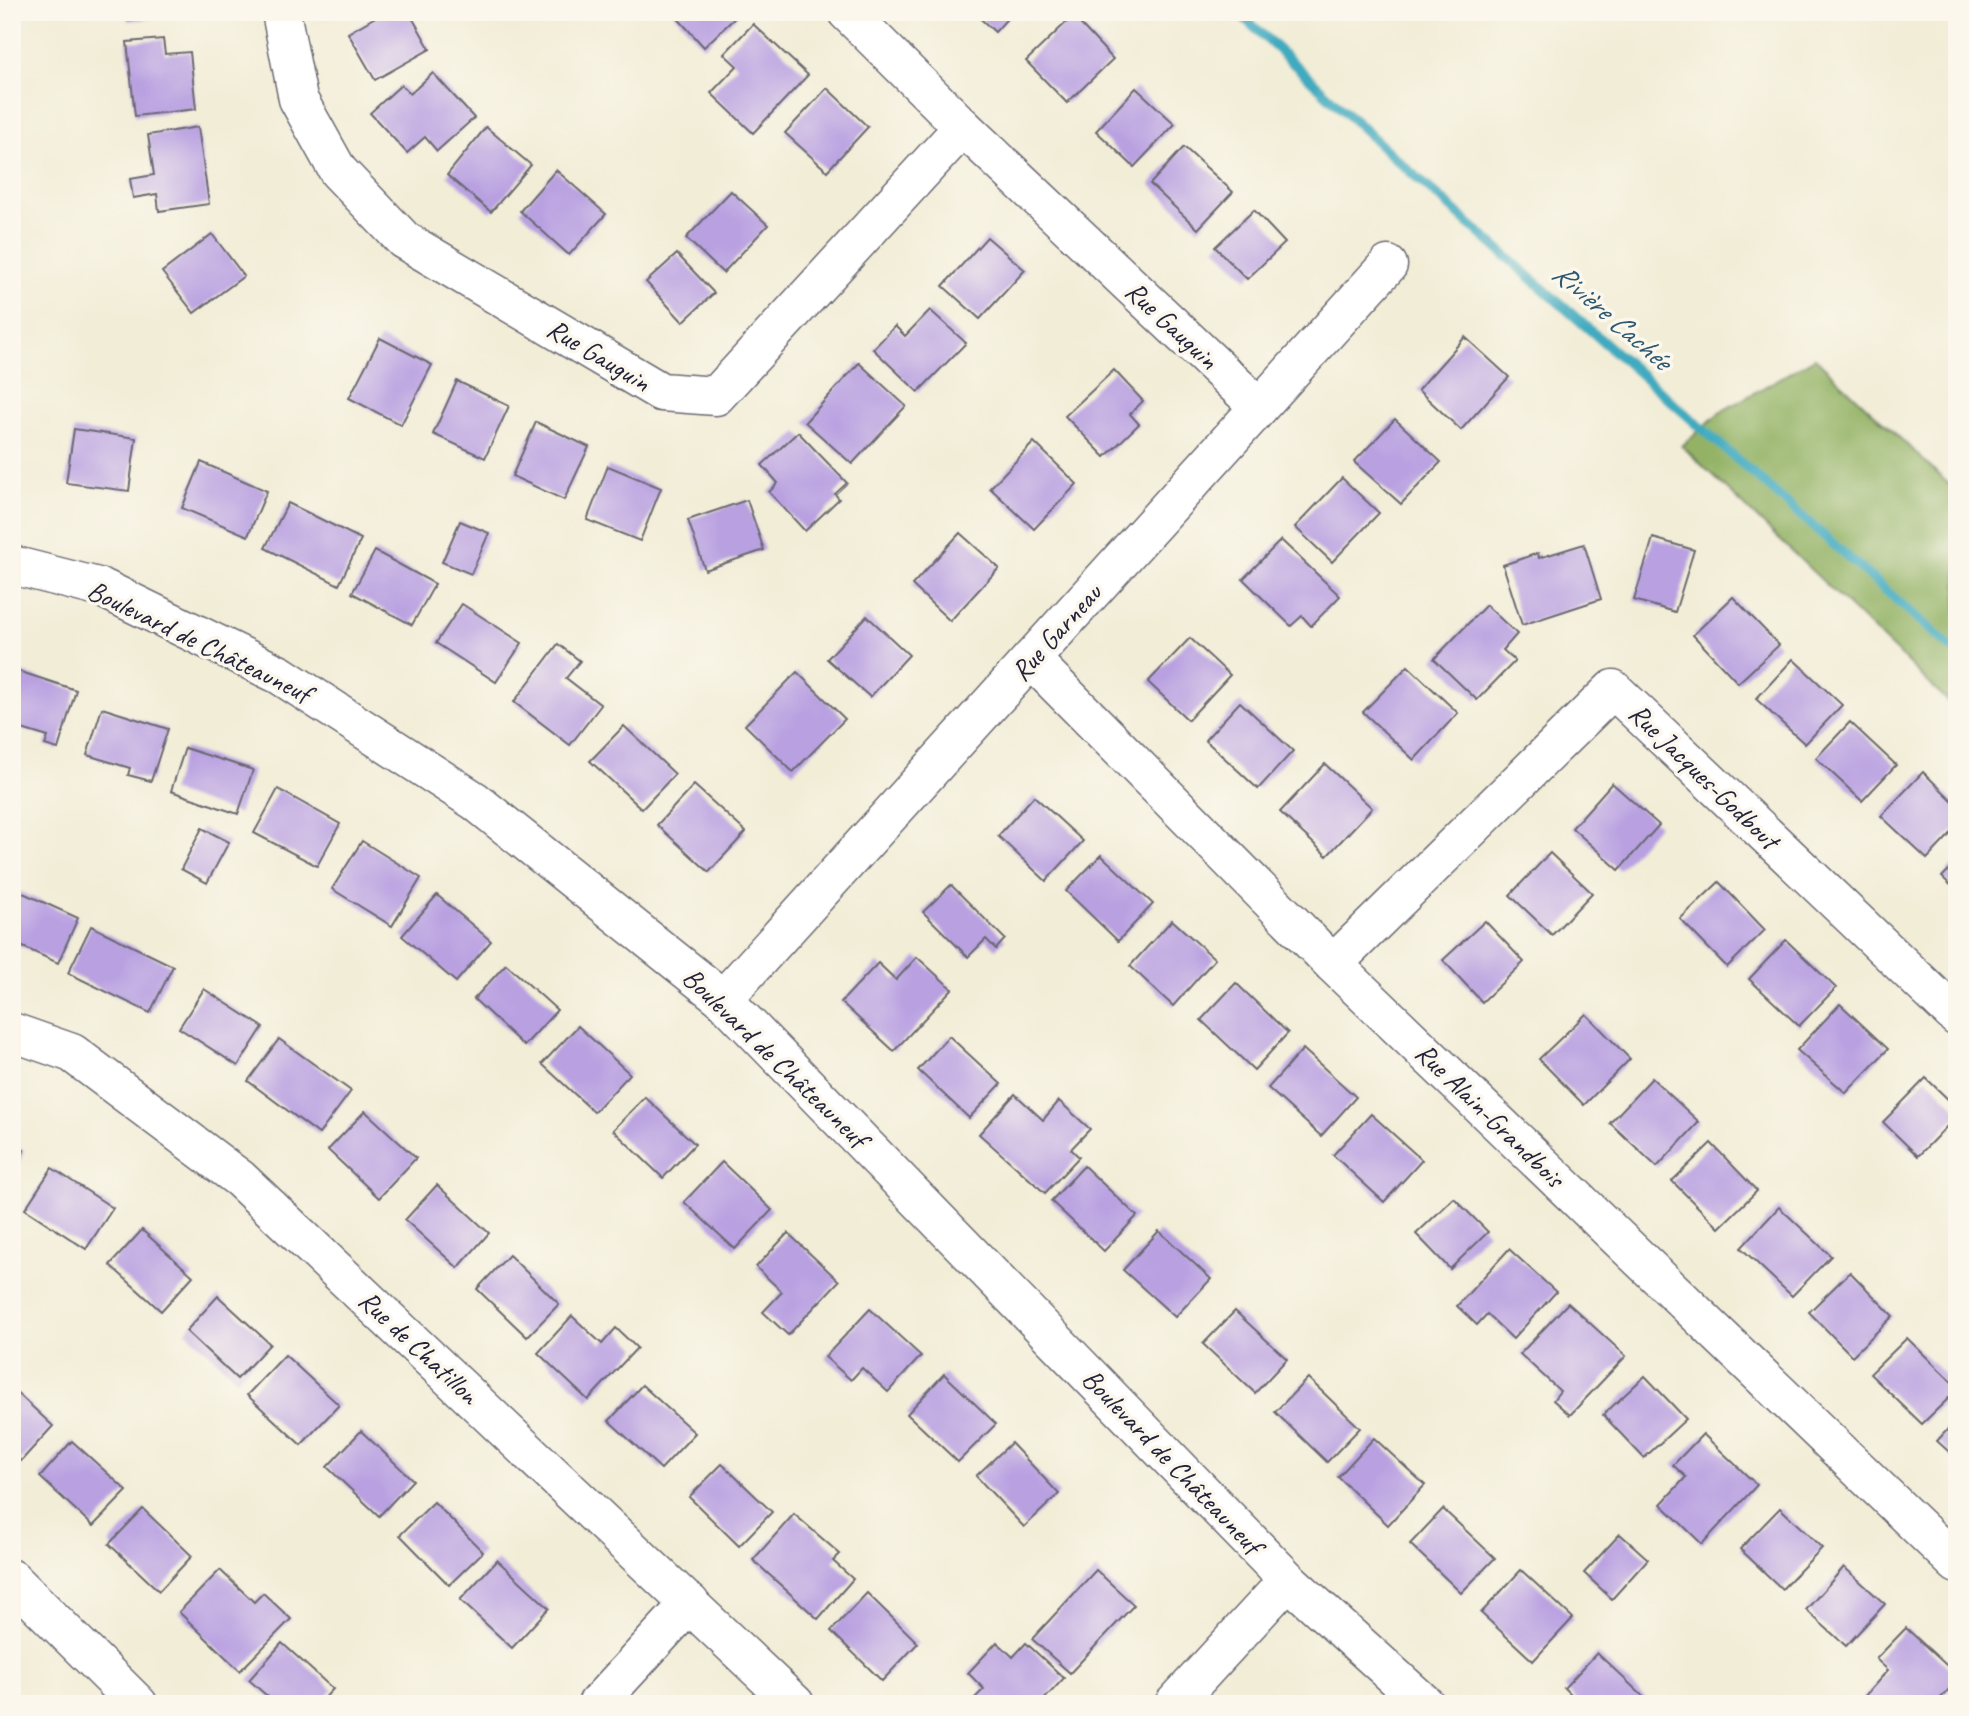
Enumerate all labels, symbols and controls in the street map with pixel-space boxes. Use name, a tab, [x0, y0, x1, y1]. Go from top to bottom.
water label: Rivière Cachée	[1545, 254, 1682, 381]
street label: Rue Gauguin	[1118, 273, 1226, 377]
street label: Rue Gauguin	[541, 311, 657, 400]
street label: Boulevard de Châteauneuf	[82, 572, 322, 713]
street label: Rue Garneau	[1003, 575, 1110, 688]
street label: Rue Jacques-Godbout	[1622, 696, 1789, 859]
street label: Boulevard de Châteauneuf	[675, 960, 880, 1159]
street label: Rue Alain-Grandbois	[1408, 1035, 1574, 1197]
street label: Rue de Chatillon	[352, 1282, 488, 1413]
street label: Boulevard de Châteauneuf	[1075, 1361, 1274, 1566]

